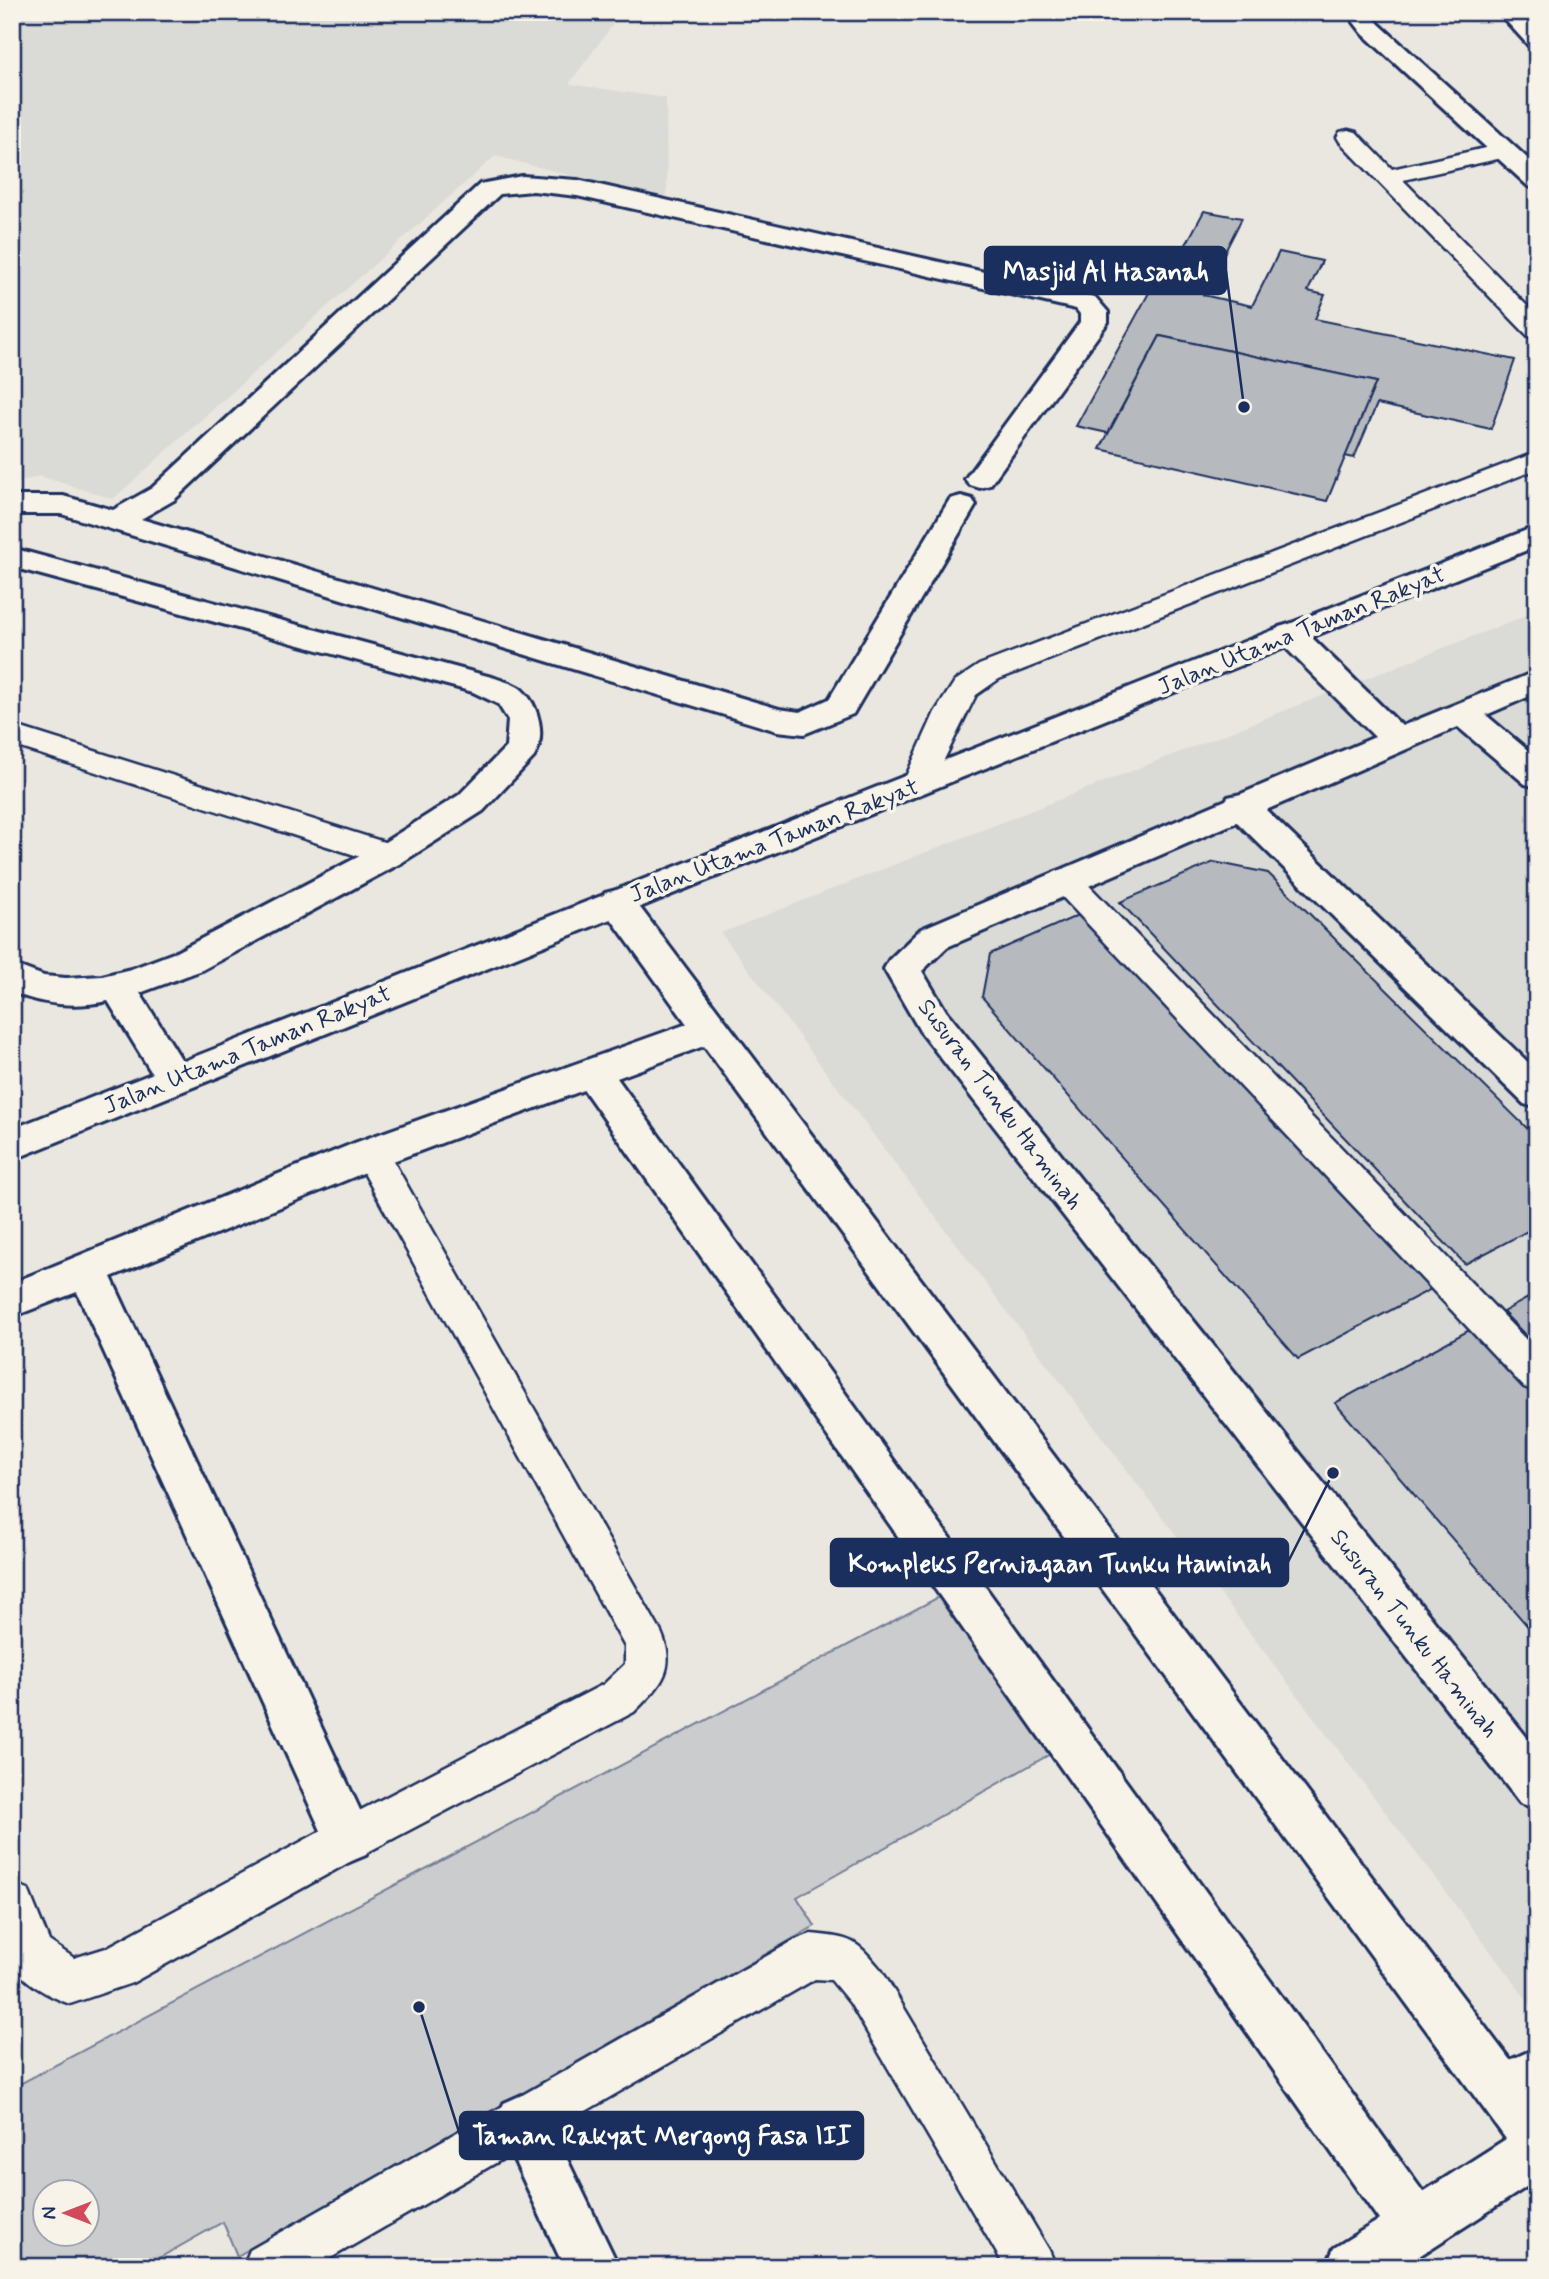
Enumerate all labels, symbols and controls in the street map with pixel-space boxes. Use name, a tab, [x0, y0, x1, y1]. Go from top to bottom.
callout: Masjid Al Hasanah	[985, 247, 1226, 294]
text: Masjid Al Hasanah	[1003, 256, 1209, 291]
street label: Jalan Utama Taman Rakyat	[1153, 559, 1450, 703]
street label: Jalan Utama Taman Rakyat	[625, 772, 924, 911]
street label: Jalan Utama Taman Rakyat	[99, 978, 396, 1122]
street label: Susuran Tunku Haminah	[910, 993, 1089, 1217]
street label: Susuran Tunku Haminah	[1323, 1523, 1505, 1745]
callout: Kompleks Perniagaan Tunku Haminah	[831, 1539, 1288, 1586]
text: Kompleks Perniagaan Tunku Haminah	[848, 1548, 1272, 1583]
callout: Taman Rakyat Mergong Fasa III	[460, 2112, 863, 2159]
text: Taman Rakyat Mergong Fasa III	[472, 2120, 852, 2157]
north arrow	[32, 2178, 102, 2248]
text: N	[38, 2207, 63, 2219]

